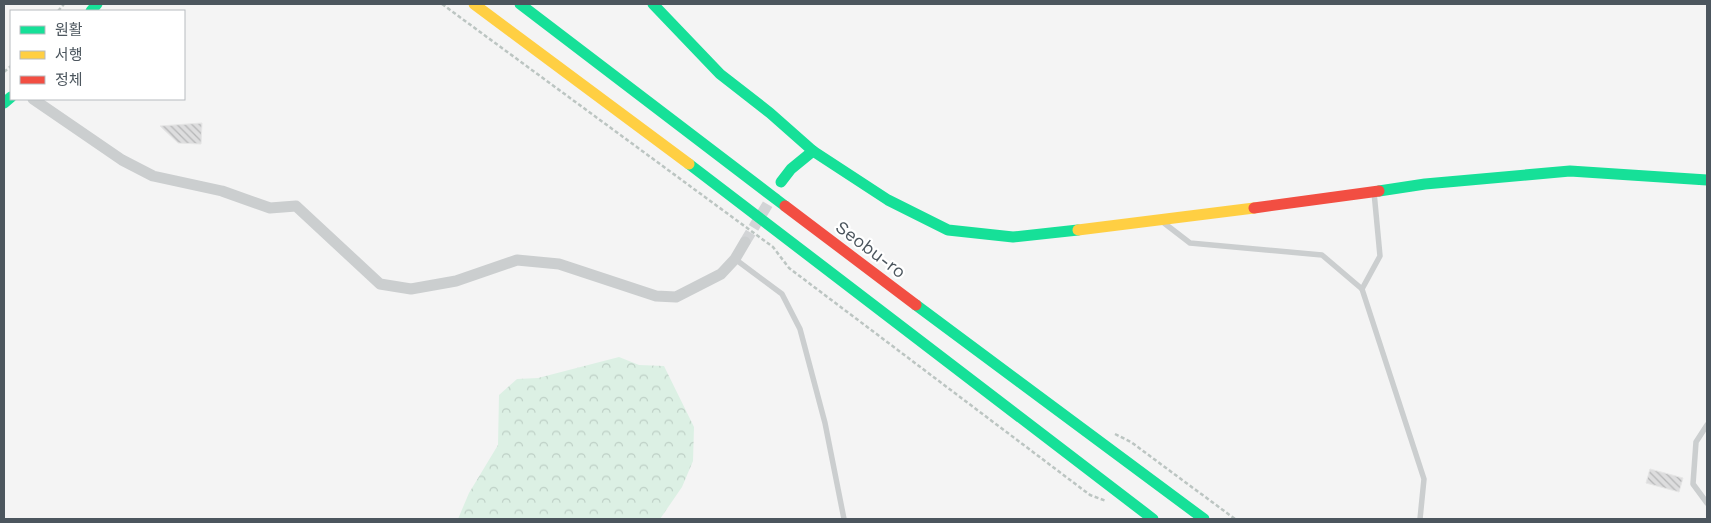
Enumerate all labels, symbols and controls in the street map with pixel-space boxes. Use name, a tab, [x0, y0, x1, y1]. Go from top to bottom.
legend	[10, 10, 185, 100]
text: 원활	[55, 21, 83, 39]
text: 서행	[55, 46, 83, 64]
text: 정체	[55, 71, 83, 89]
street label: Seobu-ro	[832, 216, 910, 282]

